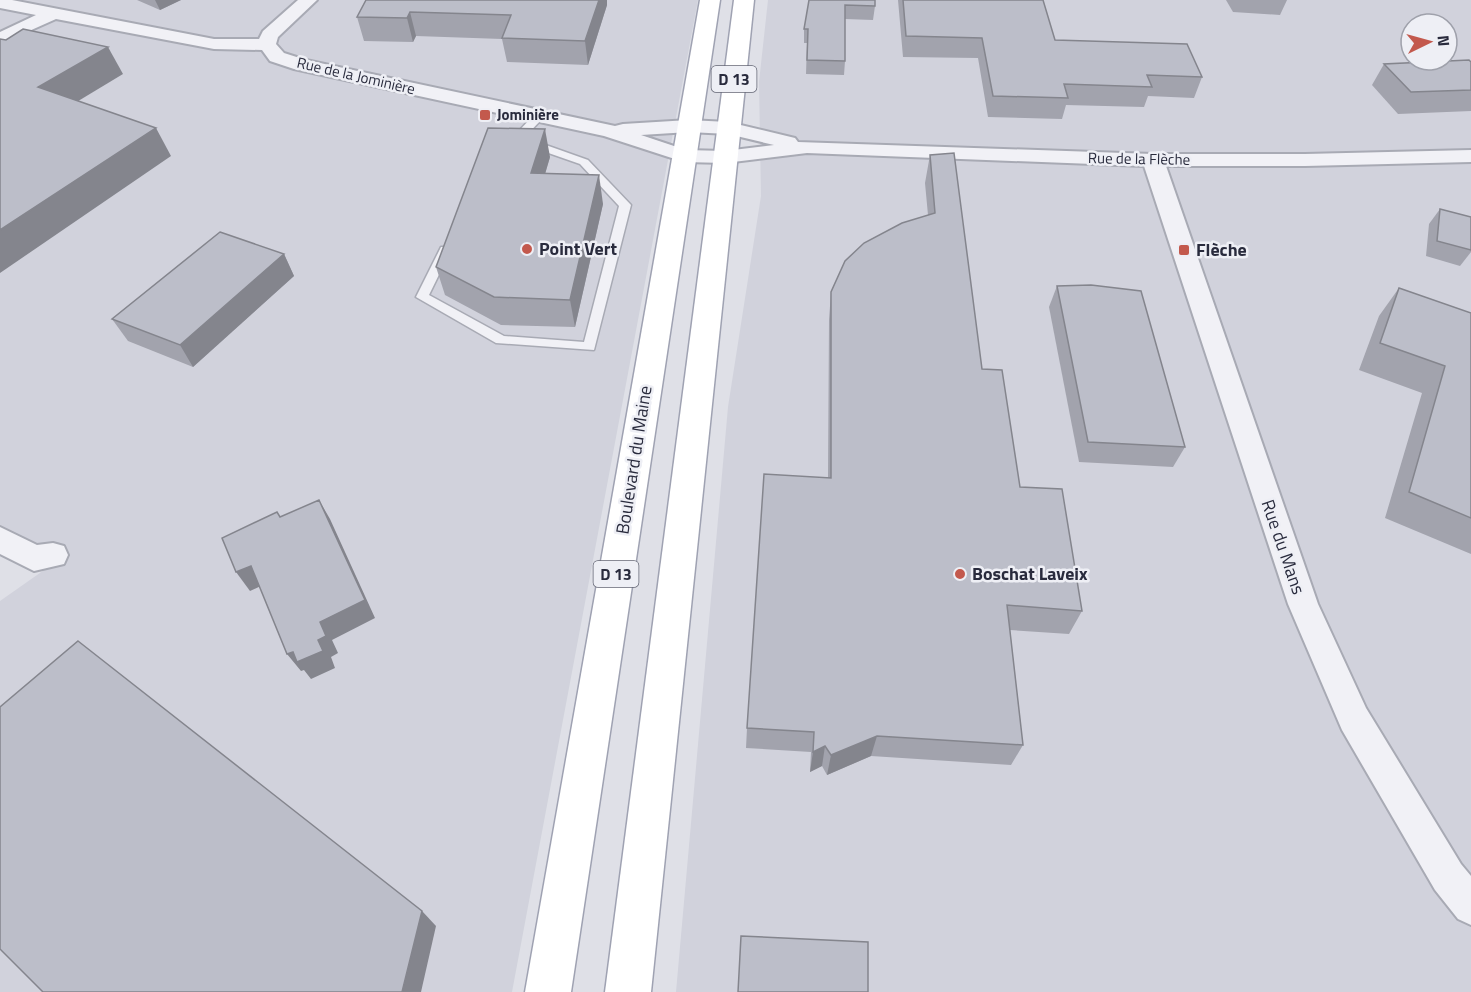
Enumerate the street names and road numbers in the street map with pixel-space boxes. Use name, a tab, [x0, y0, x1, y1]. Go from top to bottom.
street label: Rue de la Jominière	[295, 51, 417, 100]
road number: D 13	[712, 66, 756, 92]
street label: Rue de la Flèche	[1088, 146, 1190, 171]
street label: Boulevard du Maine	[608, 384, 659, 536]
street label: Rue du Mans	[1255, 496, 1312, 598]
road number: D 13	[594, 561, 638, 587]

